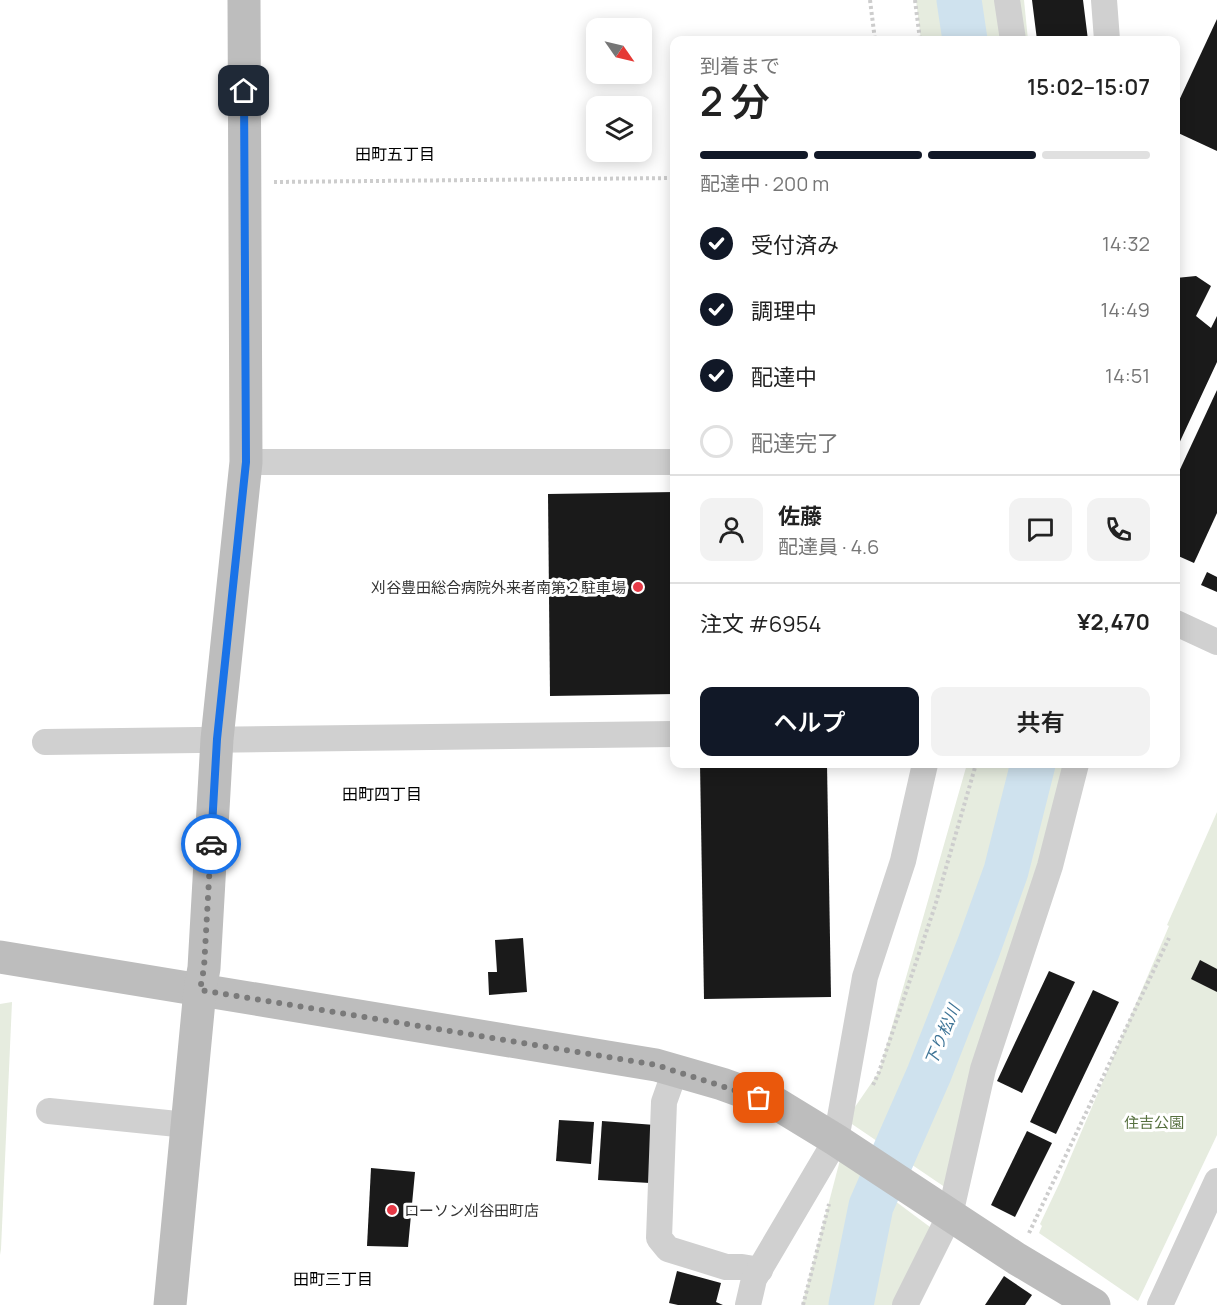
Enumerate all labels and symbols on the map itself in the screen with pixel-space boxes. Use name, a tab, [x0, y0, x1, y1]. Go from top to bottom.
north arrow	[586, 18, 652, 84]
pin	[218, 65, 269, 116]
district label: 田町五丁目	[355, 143, 435, 165]
place label: 刈谷豊田総合病院外来者南第２駐車場	[371, 577, 626, 598]
marker: 刈谷豊田総合病院外来者南第２駐車場	[631, 580, 645, 594]
district label: 田町四丁目	[342, 783, 422, 805]
courier	[181, 814, 241, 874]
water label: 下り松川	[919, 999, 965, 1069]
pin	[733, 1072, 784, 1123]
park label: 住吉公園	[1124, 1112, 1184, 1133]
place label: ローソン刈谷田町店	[404, 1200, 539, 1221]
marker: ローソン刈谷田町店	[385, 1203, 399, 1217]
district label: 田町三丁目	[293, 1268, 373, 1290]

